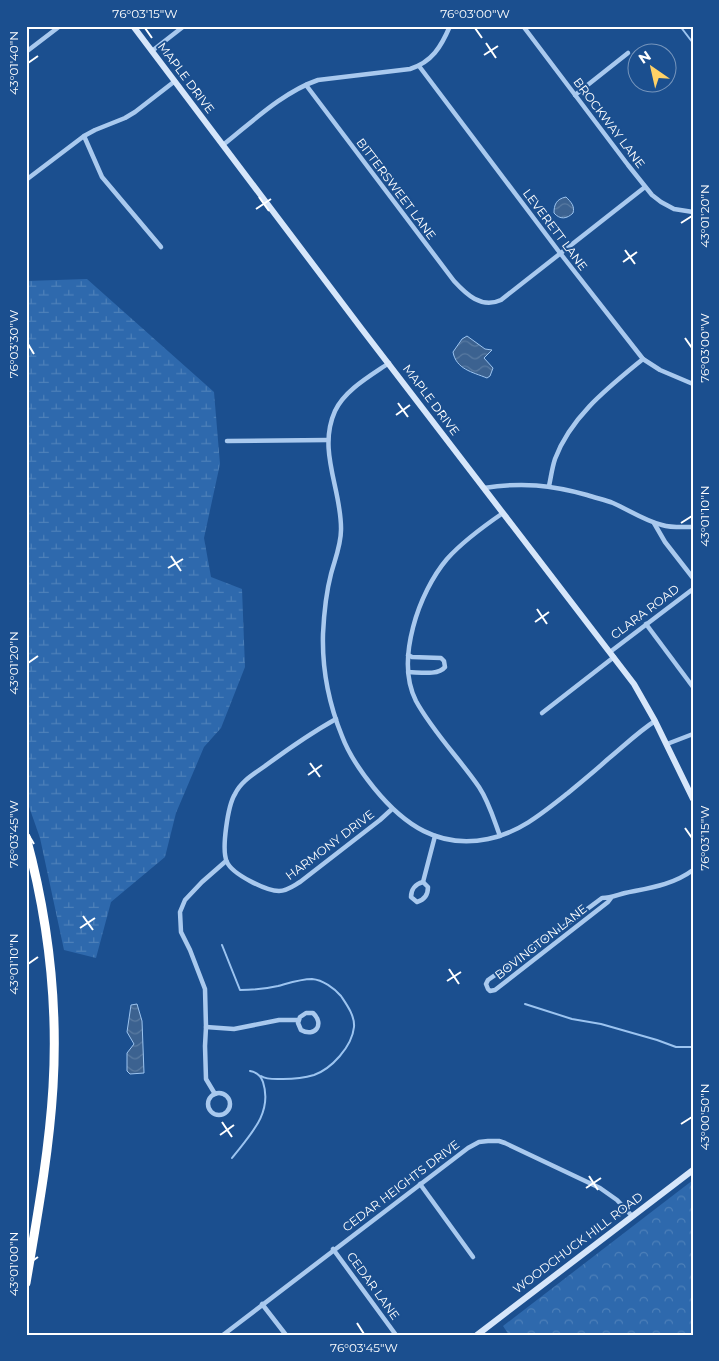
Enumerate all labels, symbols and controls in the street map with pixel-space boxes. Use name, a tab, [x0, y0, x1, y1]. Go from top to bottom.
text: 76°03'15"W	[112, 6, 178, 21]
text: 76°03'00"W	[440, 6, 510, 21]
text: 43°01'40"N	[6, 31, 21, 95]
street label: MAPLE DRIVE	[155, 39, 218, 116]
north arrow	[626, 42, 676, 92]
text: N	[635, 47, 654, 68]
street label: BROCKWAY LANE	[570, 74, 648, 171]
street label: BITTERSWEET LANE	[353, 135, 440, 242]
text: 43°01'20"N	[697, 184, 712, 248]
street label: LEVERETT LANE	[520, 186, 591, 274]
text: 76°03'30"W	[6, 310, 21, 378]
text: 76°03'00"W	[697, 313, 712, 383]
street label: MAPLE DRIVE	[400, 361, 463, 438]
text: 43°01'10"N	[697, 485, 712, 547]
street label: CLARA ROAD	[608, 581, 682, 642]
text: 43°01'20"N	[6, 631, 21, 695]
text: 76°03'45"W	[6, 800, 21, 868]
text: 76°03'15"W	[697, 805, 712, 871]
street label: HARMONY DRIVE	[282, 806, 377, 883]
street label: BOVINGTON LANE	[492, 901, 590, 982]
text: 43°01'10"N	[6, 933, 21, 995]
text: 43°00'50"N	[697, 1084, 712, 1150]
street label: CEDAR HEIGHTS DRIVE	[339, 1137, 462, 1235]
street label: WOODCHUCK HILL ROAD	[510, 1189, 646, 1296]
text: 43°01'00"N	[6, 1232, 21, 1296]
street label: CEDAR LANE	[344, 1249, 403, 1323]
text: 76°03'45"W	[330, 1340, 398, 1355]

